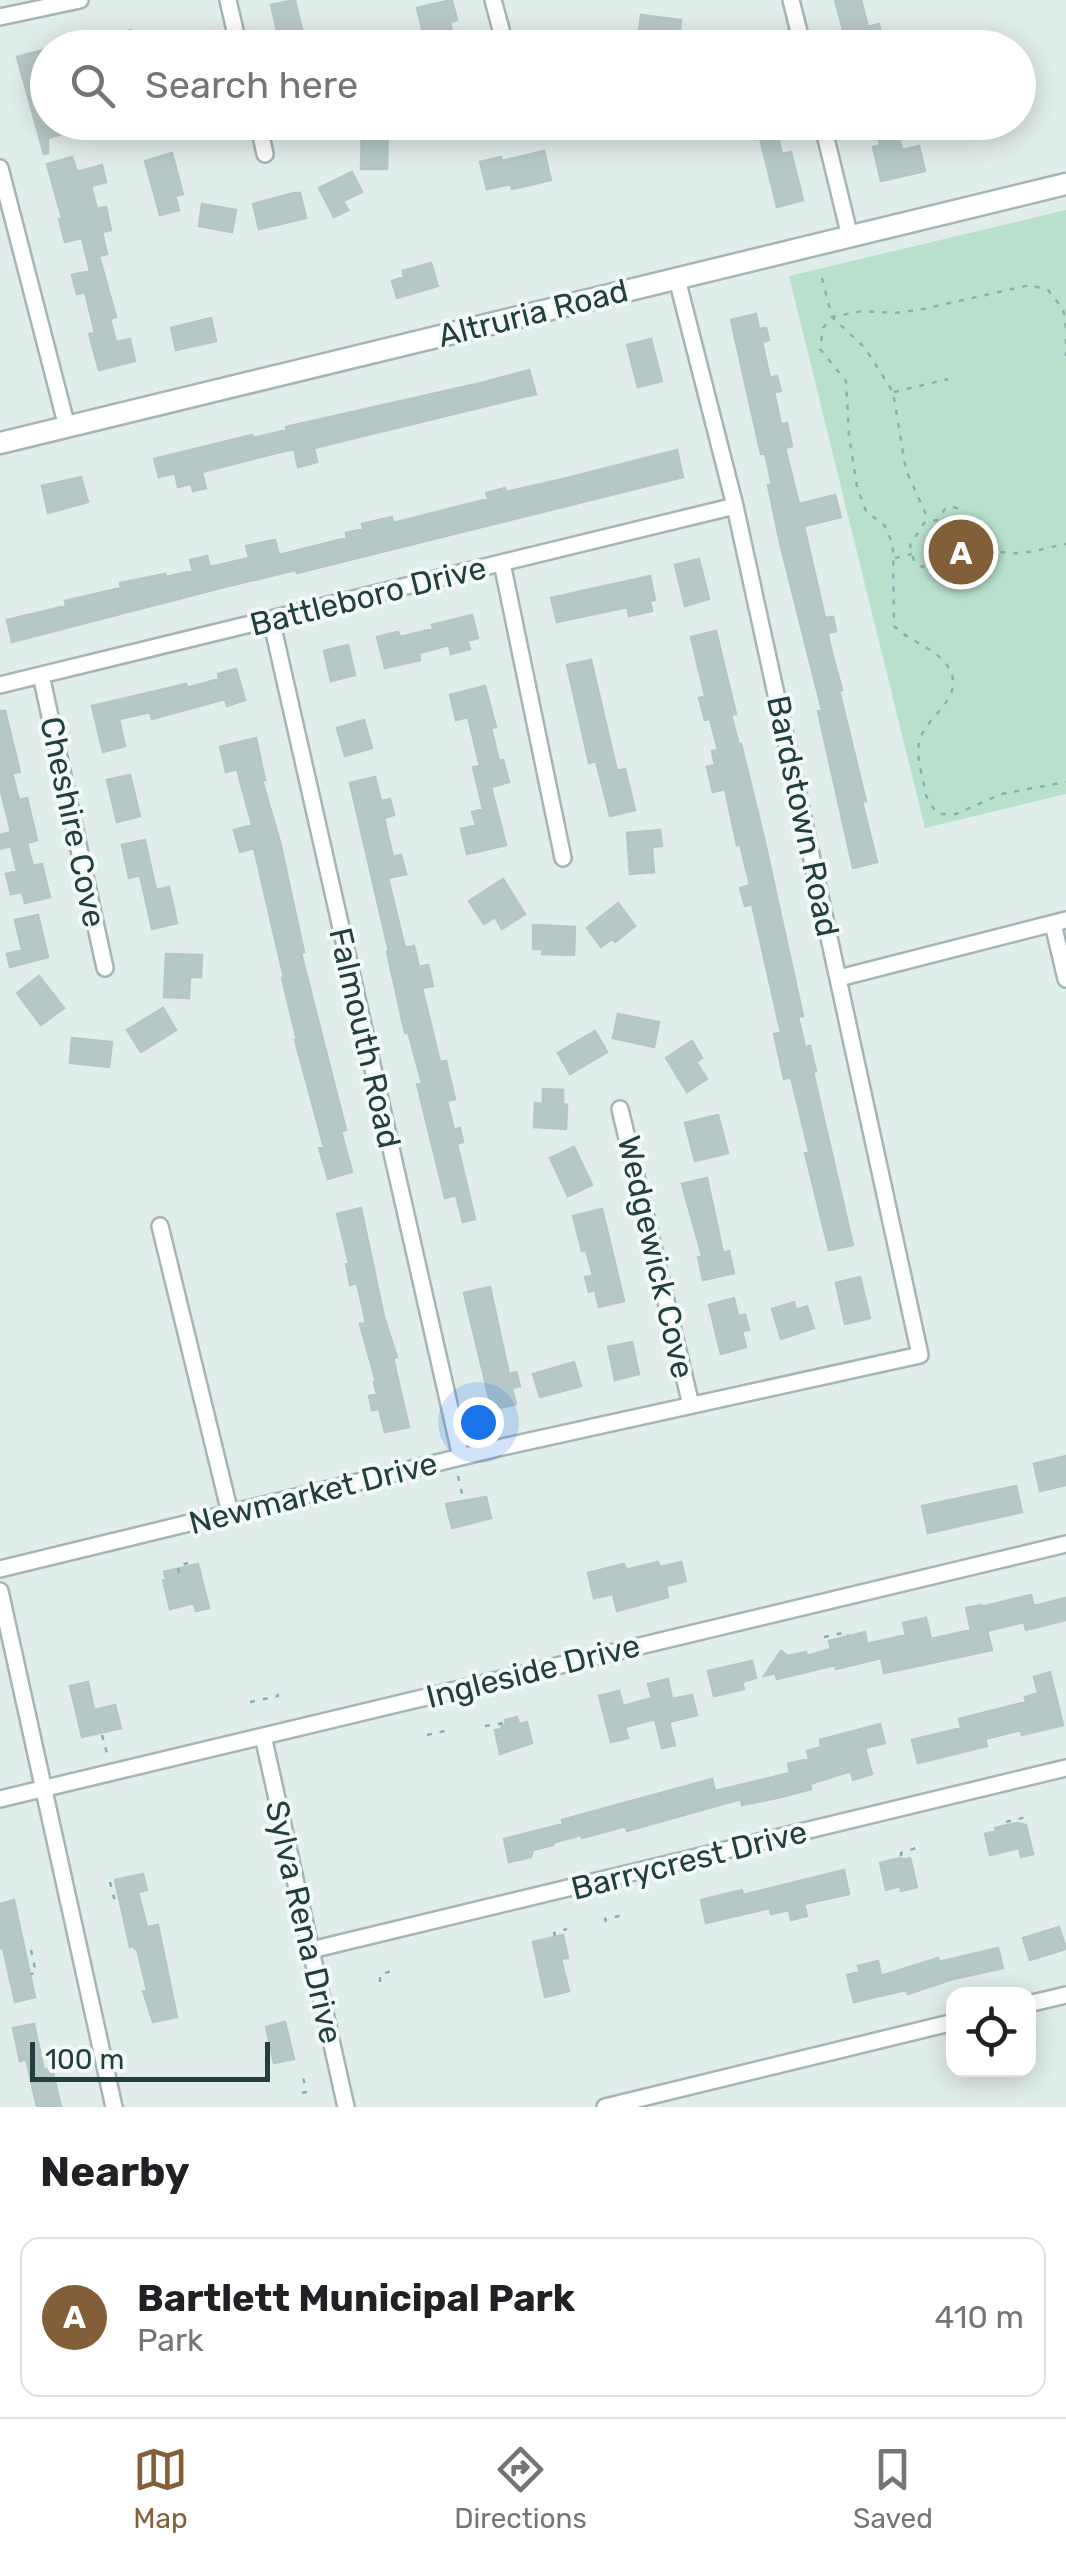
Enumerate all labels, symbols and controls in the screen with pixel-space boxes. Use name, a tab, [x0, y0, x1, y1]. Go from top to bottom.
search box	[30, 30, 1036, 140]
icon: search	[65, 58, 120, 113]
text: Search here	[145, 62, 358, 108]
street label: Altruria Road	[434, 271, 632, 355]
pin: A	[928, 514, 994, 590]
street label: Battleboro Drive	[246, 548, 490, 644]
street label: Bardstown Road	[759, 692, 847, 940]
street label: Cheshire Cove	[32, 713, 114, 931]
street label: Falmouth Road	[321, 924, 409, 1152]
street label: Wedgewick Cove	[610, 1132, 702, 1382]
your location	[453, 1397, 504, 1448]
street label: Newmarket Drive	[185, 1444, 441, 1542]
street label: Ingleside Drive	[422, 1626, 644, 1716]
street label: Sylva Rena Drive	[258, 1797, 350, 2047]
street label: Barrycrest Drive	[567, 1812, 811, 1908]
map controls	[946, 1987, 1036, 2077]
button: locate	[946, 1987, 1036, 2077]
scale bar	[30, 2037, 270, 2082]
text: 100 m	[45, 2043, 124, 2076]
text: Nearby	[40, 2147, 190, 2197]
text: Bartlett Municipal Park	[137, 2275, 575, 2321]
text: A	[63, 2298, 86, 2336]
text: 410 m	[934, 2298, 1024, 2336]
text: Park	[137, 2321, 204, 2359]
tab: Map	[133, 2442, 188, 2535]
tab: Directions	[454, 2442, 587, 2535]
tab: Saved	[853, 2442, 933, 2535]

